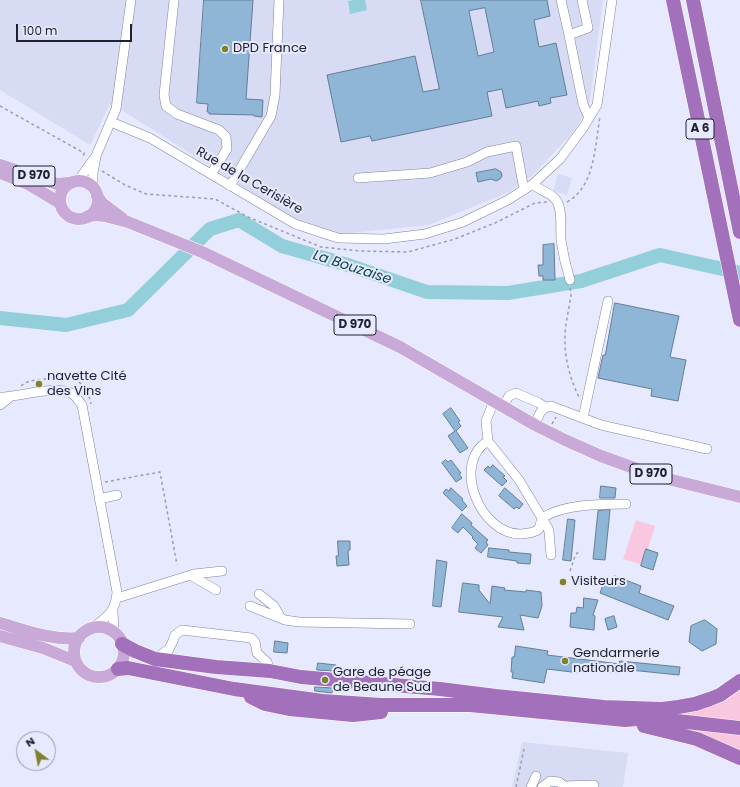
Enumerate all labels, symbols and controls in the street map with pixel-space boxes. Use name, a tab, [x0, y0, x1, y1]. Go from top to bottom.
scale bar	[18, 16, 134, 42]
text: 100 m	[23, 22, 57, 39]
place label: DPD France	[233, 41, 307, 57]
marker: DPD France	[220, 44, 230, 54]
road number: A 6	[686, 119, 714, 139]
street label: Rue de la Cerisière	[193, 144, 305, 218]
road number: D 970	[13, 166, 55, 186]
water label: La Bouzaise	[311, 247, 393, 289]
road number: D 970	[334, 315, 376, 335]
place label: navette Cité des Vins	[47, 369, 126, 400]
marker: navette Cité des Vins	[34, 379, 44, 389]
road number: D 970	[630, 464, 672, 484]
place label: Visiteurs	[571, 574, 626, 590]
marker: Visiteurs	[558, 577, 568, 587]
place label: Gendarmerie nationale	[573, 646, 659, 677]
marker: Gendarmerie nationale	[560, 656, 570, 666]
place label: Gare de péage de Beaune Sud	[333, 665, 431, 696]
marker: Gare de péage de Beaune Sud	[320, 675, 330, 685]
north arrow	[16, 731, 56, 771]
text: N	[22, 733, 38, 751]

